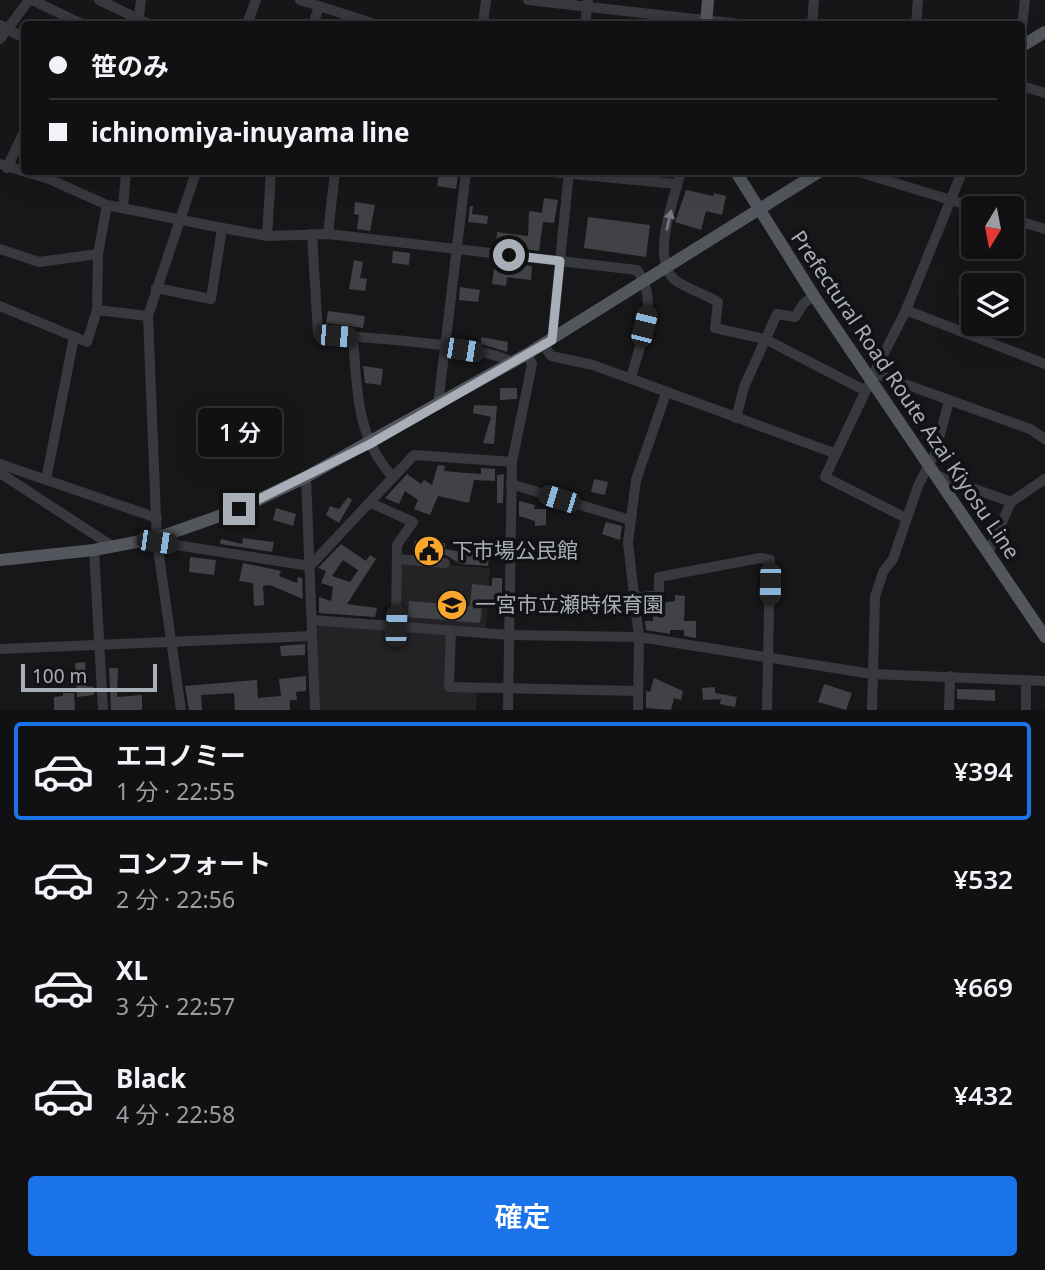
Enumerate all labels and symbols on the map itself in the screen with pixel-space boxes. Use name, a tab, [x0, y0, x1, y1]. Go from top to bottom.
north arrow	[961, 196, 1024, 259]
one-way arrow	[664, 209, 675, 231]
street label: Prefectural Road Route Azai Kiyosu Line	[785, 225, 1027, 564]
route start	[493, 239, 525, 271]
car	[629, 303, 660, 349]
car	[315, 324, 358, 348]
car	[441, 336, 486, 364]
callout: 1 分	[197, 407, 281, 456]
car	[536, 483, 583, 515]
route end	[223, 493, 255, 525]
car	[135, 529, 180, 555]
public building icon: 下市場公民館	[412, 534, 446, 568]
place label: 下市場公民館	[452, 536, 578, 564]
car	[760, 563, 781, 605]
school or university icon: 一宮市立瀬時保育園	[435, 588, 469, 622]
place label: 一宮市立瀬時保育園	[475, 590, 664, 618]
car	[385, 605, 408, 647]
scale bar	[21, 661, 158, 693]

